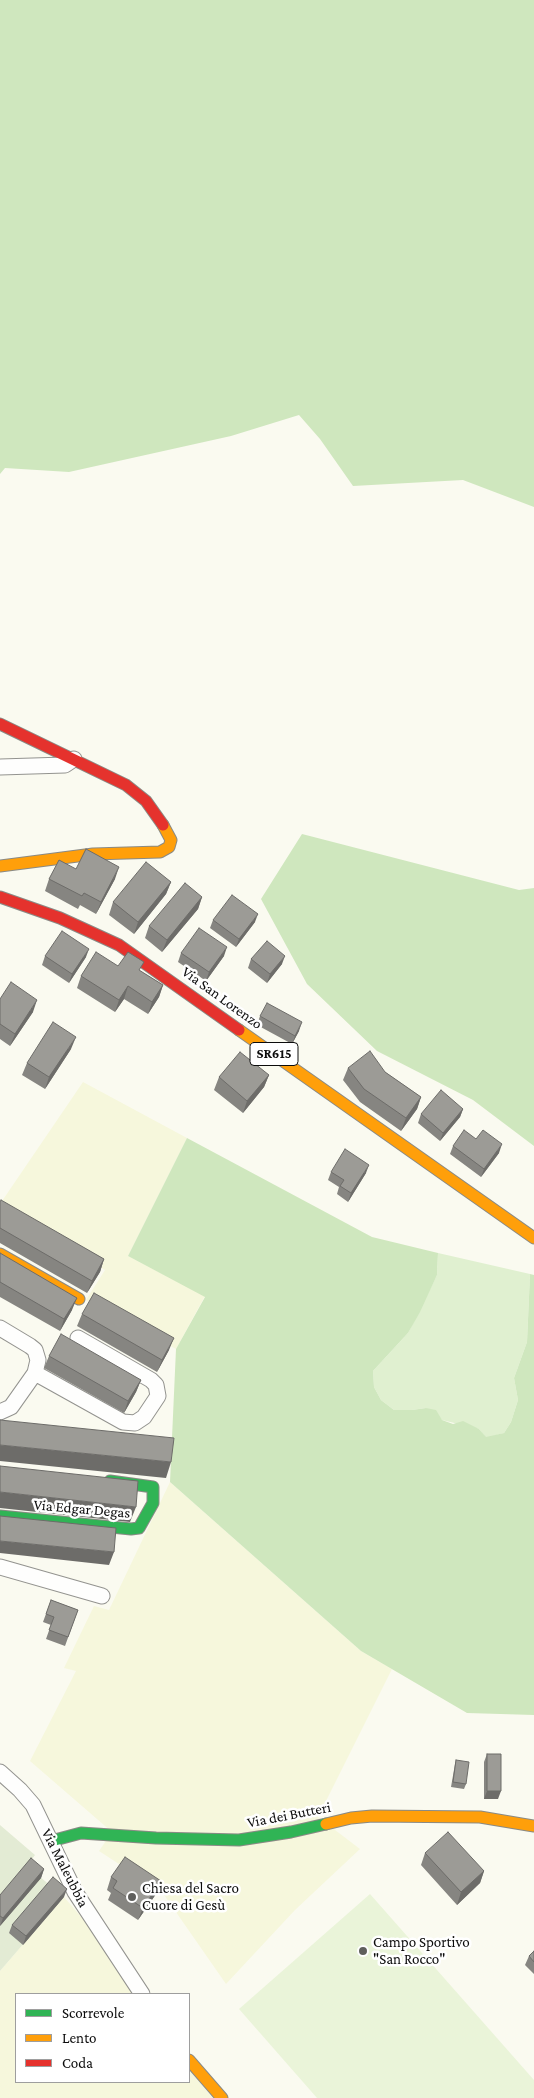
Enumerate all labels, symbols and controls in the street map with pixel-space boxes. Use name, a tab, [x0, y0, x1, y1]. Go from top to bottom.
street label: Via San Lorenzo	[178, 963, 266, 1033]
road number: SR615	[250, 1042, 298, 1066]
street label: Via Edgar Degas	[33, 1496, 131, 1522]
street label: Via dei Butteri	[246, 1798, 332, 1832]
street label: Via Maleubbia	[37, 1826, 93, 1910]
place label: Chiesa del Sacro Cuore di Gesù	[142, 1879, 239, 1914]
marker: Chiesa del Sacro Cuore di Gesù	[126, 1891, 138, 1903]
place label: Campo Sportivo "San Rocco"	[373, 1933, 470, 1968]
marker: Campo Sportivo "San Rocco"	[357, 1945, 369, 1957]
legend	[15, 1993, 190, 2083]
text: Scorrevole	[62, 2005, 124, 2021]
text: Lento	[62, 2030, 96, 2046]
text: Coda	[62, 2055, 93, 2071]

